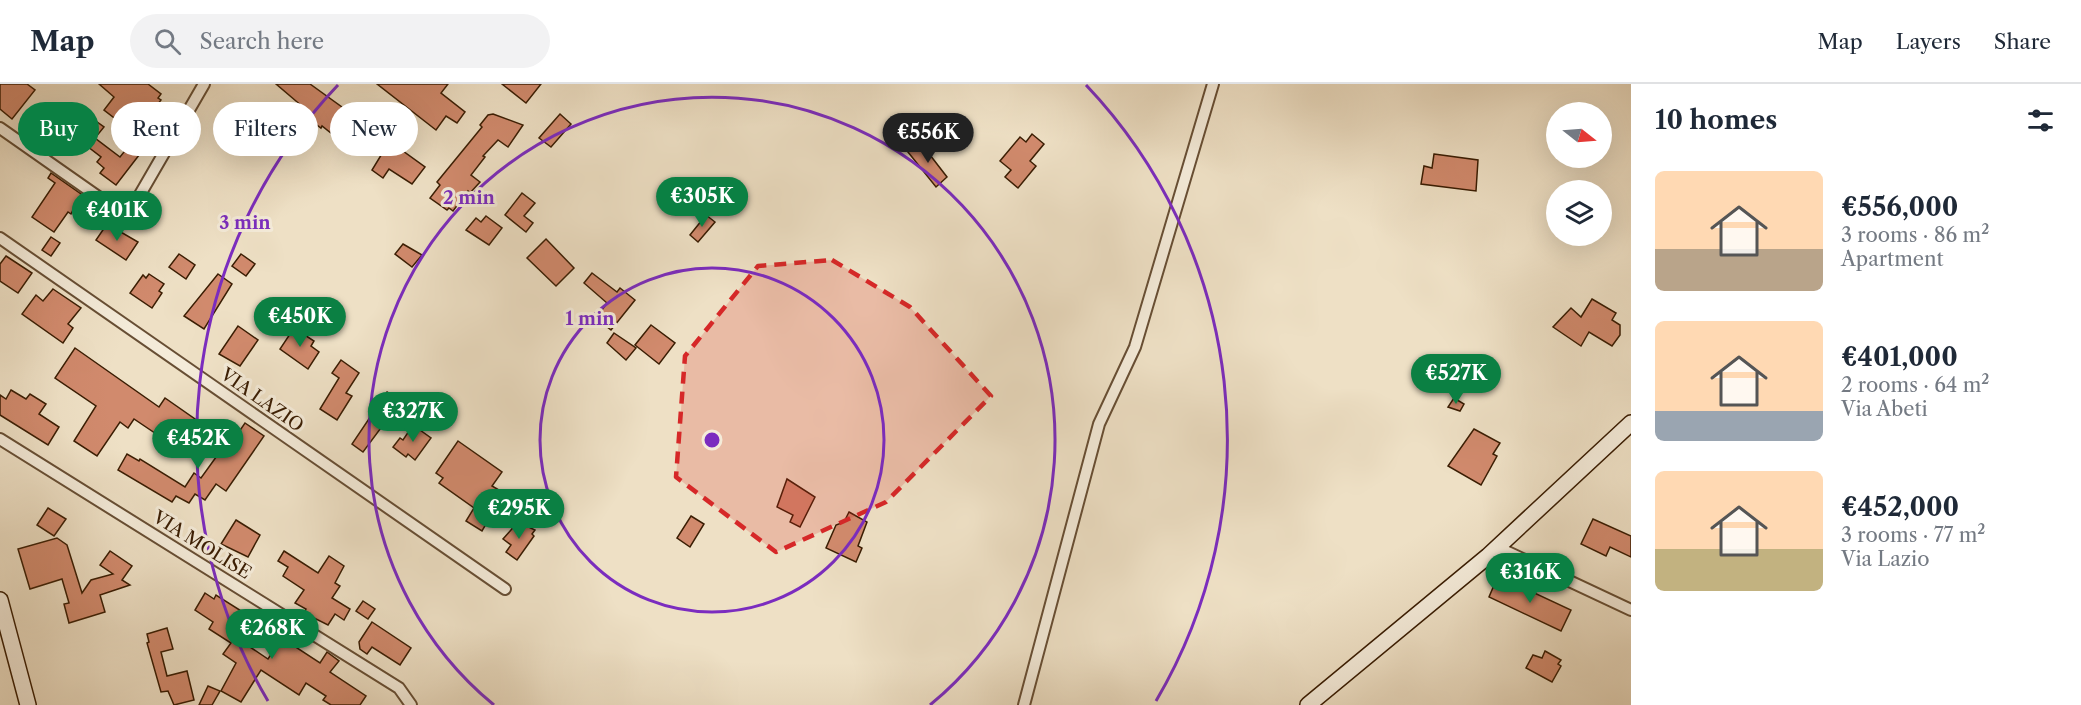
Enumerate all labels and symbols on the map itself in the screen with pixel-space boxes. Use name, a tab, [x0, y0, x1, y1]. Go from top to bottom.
north arrow	[1546, 102, 1612, 168]
pin: €556K	[886, 113, 970, 164]
pin: €305K	[660, 177, 744, 228]
text: 2 min	[443, 187, 496, 209]
pin: €401K	[75, 191, 159, 242]
text: 3 min	[219, 212, 271, 234]
pin: €450K	[258, 297, 342, 348]
text: 1 min	[565, 308, 615, 330]
pin: €527K	[1414, 354, 1498, 405]
street label: VIA LAZIO	[216, 363, 308, 437]
pin: €327K	[371, 392, 455, 443]
pin: €452K	[156, 419, 240, 470]
centre of rings	[702, 430, 722, 450]
pin: €295K	[477, 489, 561, 540]
street label: VIA MOLISE	[148, 506, 255, 584]
pin: €316K	[1488, 553, 1572, 604]
pin: €268K	[230, 609, 314, 660]

